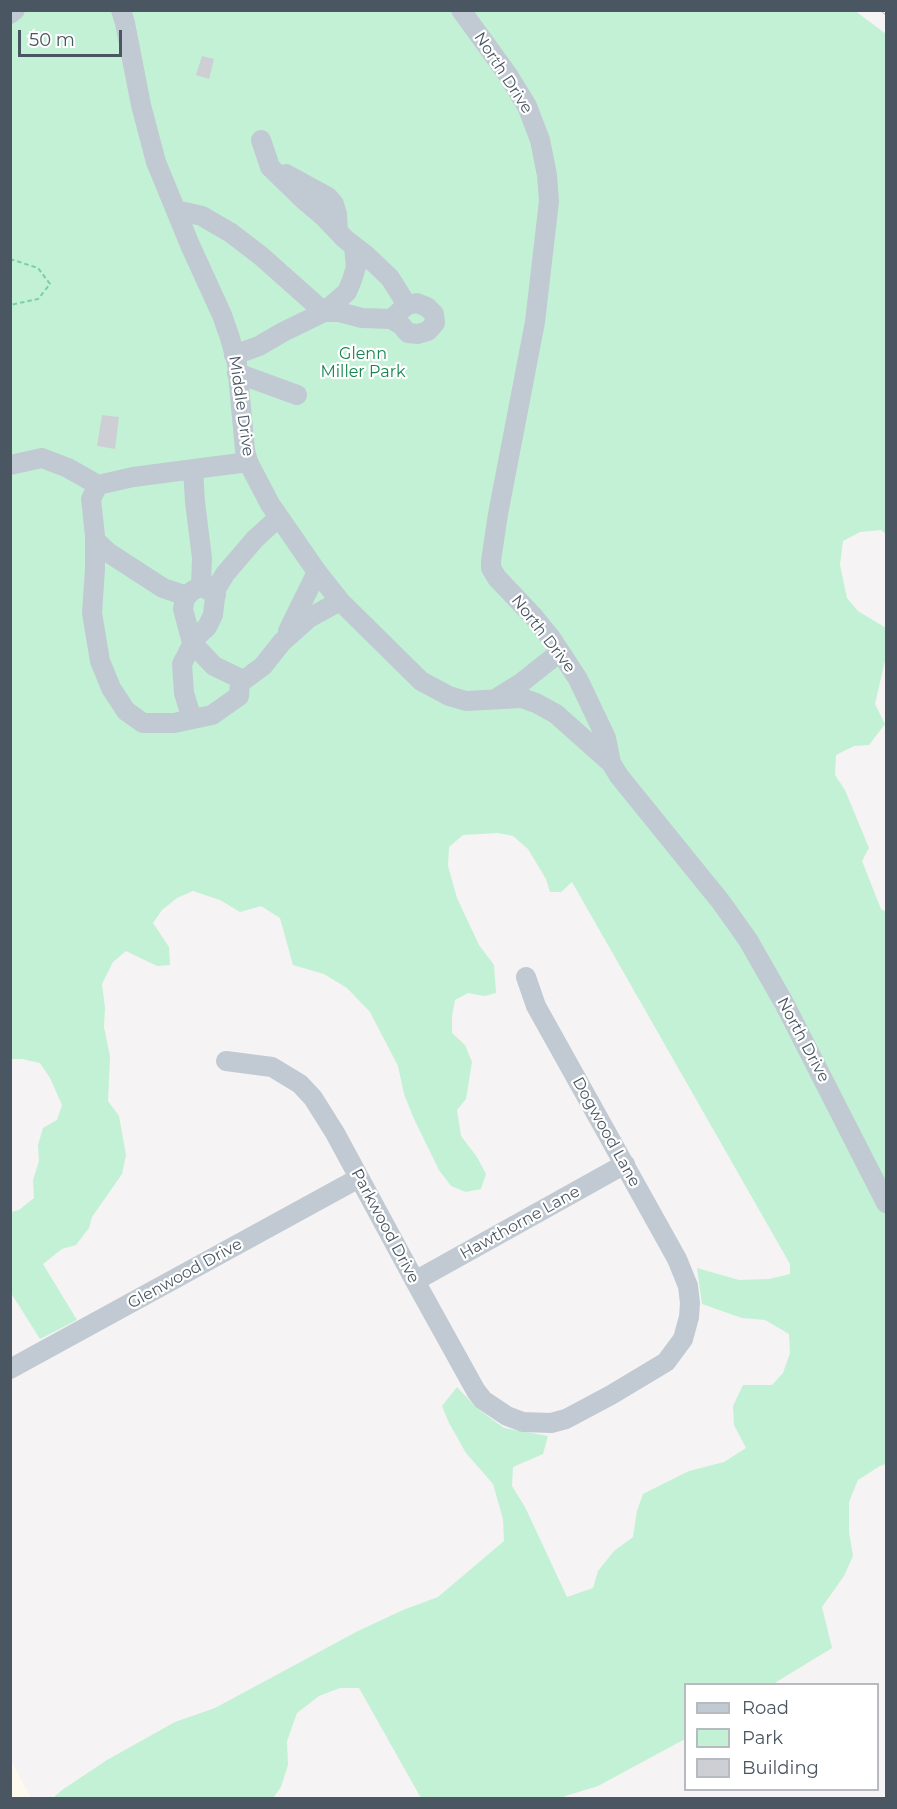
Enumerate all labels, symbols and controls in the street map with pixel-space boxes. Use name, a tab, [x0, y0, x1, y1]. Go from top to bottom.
scale bar	[21, 18, 124, 56]
text: 50 m	[29, 29, 75, 51]
street label: North Drive	[470, 29, 536, 117]
park label: Glenn Miller Park	[320, 344, 406, 382]
street label: Middle Drive	[224, 354, 258, 458]
street label: North Drive	[507, 591, 579, 677]
street label: North Drive	[773, 994, 833, 1086]
street label: Dogwood Lane	[568, 1074, 644, 1190]
street label: Parkwood Drive	[347, 1165, 423, 1287]
street label: Hawthorne Lane	[457, 1182, 583, 1264]
street label: Glenwood Drive	[124, 1235, 246, 1313]
legend	[684, 1683, 879, 1791]
text: Road	[742, 1697, 789, 1719]
text: Park	[742, 1727, 783, 1749]
text: Building	[742, 1757, 819, 1779]

